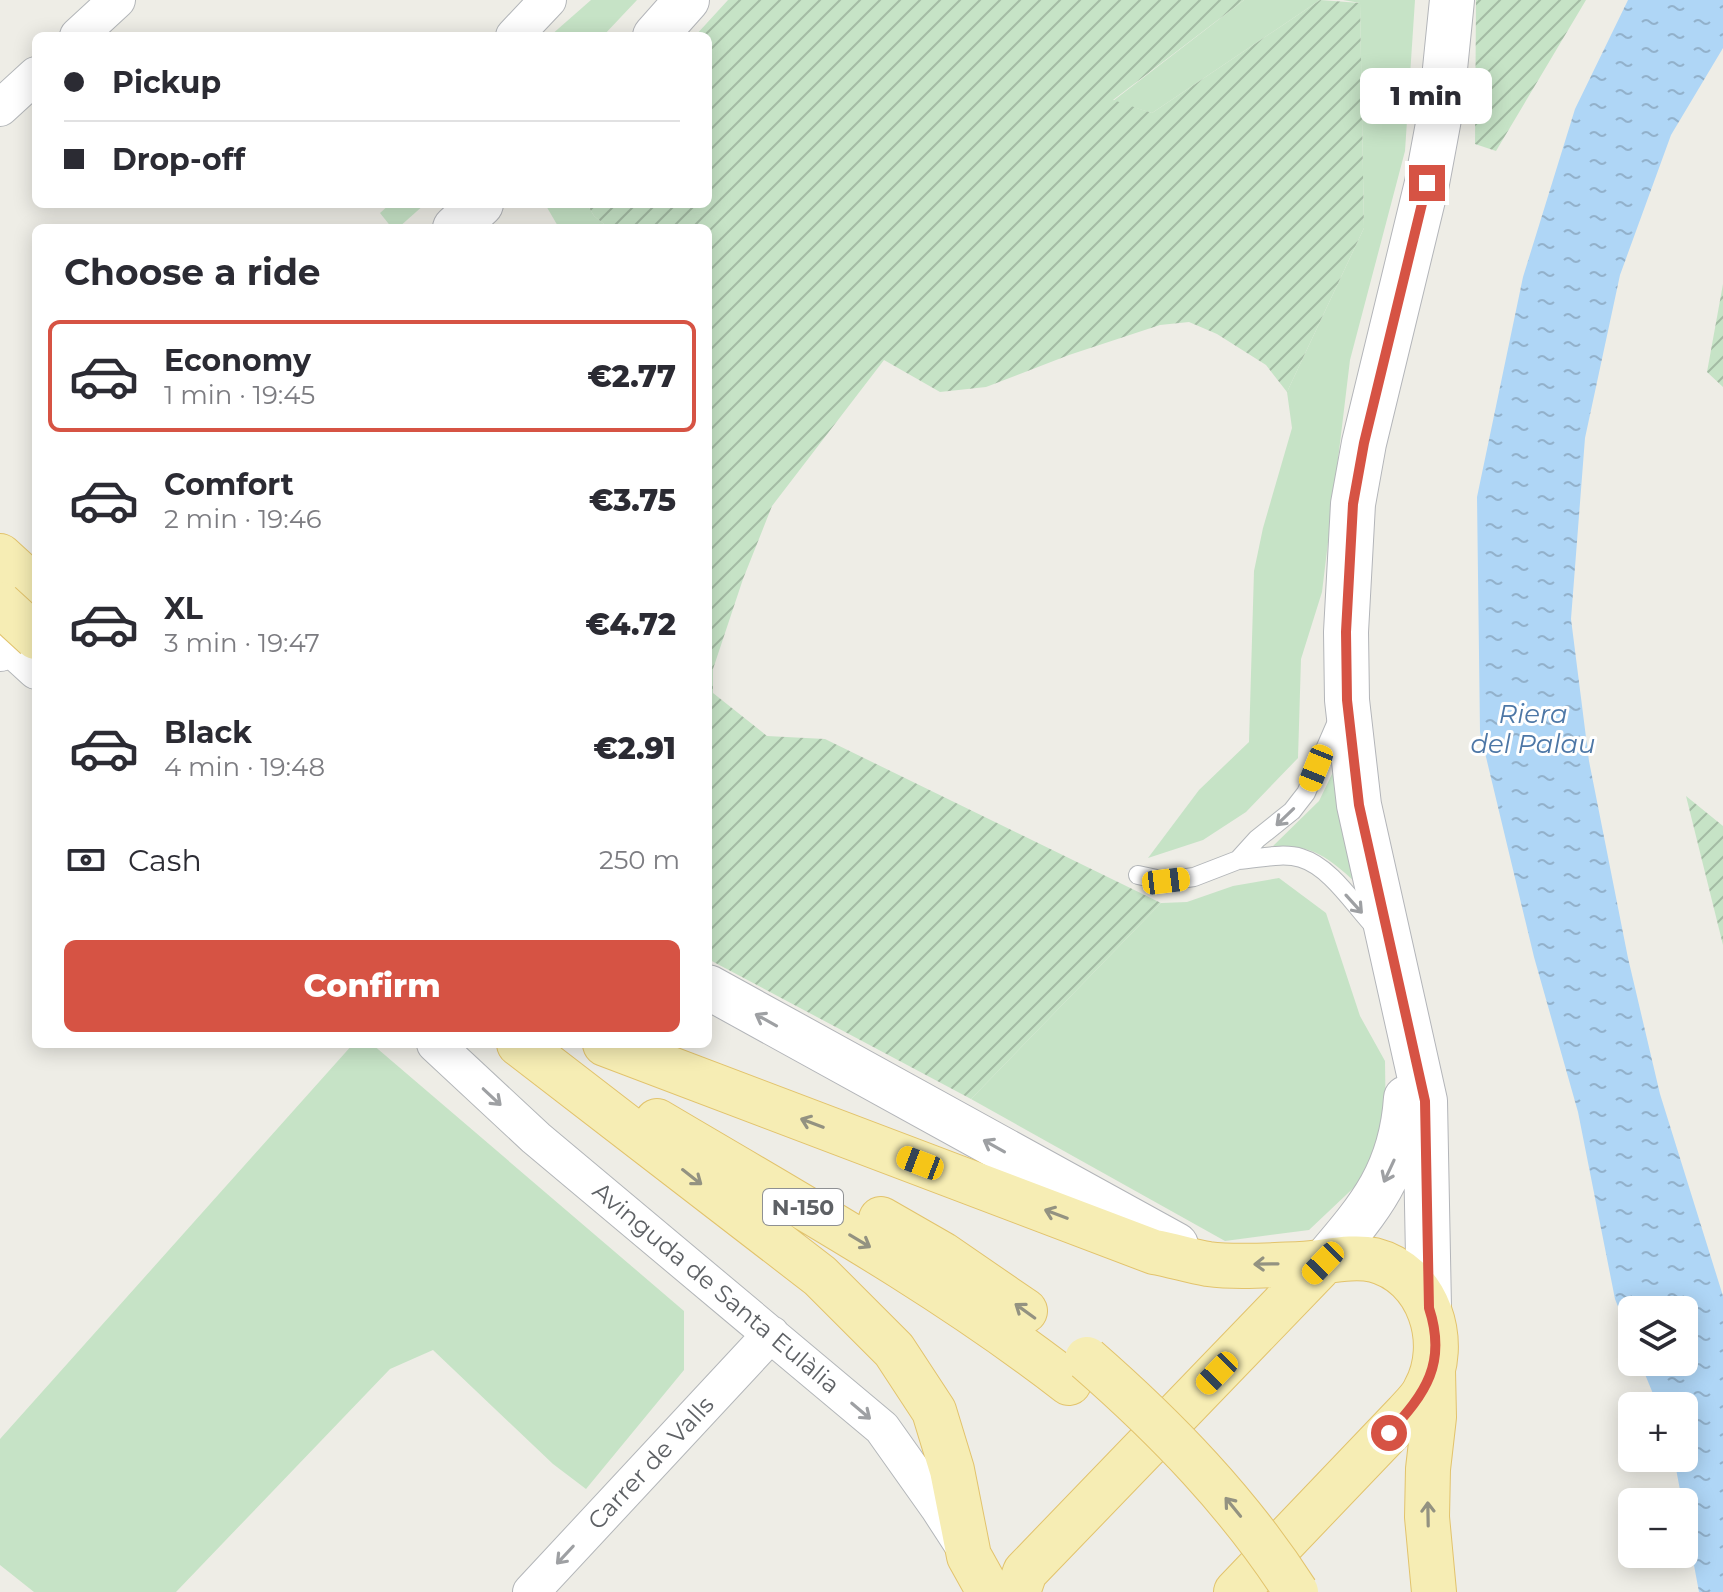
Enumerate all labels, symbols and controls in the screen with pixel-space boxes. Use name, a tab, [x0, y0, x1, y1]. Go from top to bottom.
text: Pickup	[112, 64, 221, 101]
callout: 1 min	[1361, 67, 1493, 123]
text: 1 min	[1390, 80, 1462, 112]
text: Drop-off	[112, 141, 245, 178]
route end	[1409, 165, 1445, 201]
text: Choose a ride	[64, 250, 321, 294]
icon: car	[68, 340, 140, 412]
text: Economy	[164, 342, 311, 379]
text: €2.77	[587, 358, 676, 395]
text: 1 min · 19:45	[164, 379, 315, 411]
icon: car	[68, 464, 140, 536]
text: Comfort	[164, 466, 294, 503]
text: €3.75	[589, 482, 676, 519]
text: 2 min · 19:46	[164, 503, 322, 535]
icon: car	[68, 588, 140, 660]
text: XL	[164, 590, 203, 627]
text: €4.72	[585, 606, 676, 643]
text: 3 min · 19:47	[164, 627, 320, 659]
water label: Riera del Palau	[1470, 698, 1596, 760]
icon: car	[68, 712, 140, 784]
text: Black	[164, 714, 252, 751]
text: €2.91	[593, 730, 676, 767]
car	[1296, 741, 1336, 795]
text: 4 min · 19:48	[164, 751, 325, 783]
one-way arrow	[1275, 808, 1295, 827]
icon: cash	[64, 838, 108, 882]
text: Cash	[128, 842, 202, 879]
text: 250 m	[599, 844, 680, 876]
car	[1141, 866, 1191, 896]
one-way arrow	[1344, 893, 1362, 913]
button: Confirm	[64, 940, 680, 1032]
one-way arrow	[755, 1011, 779, 1027]
one-way arrow	[482, 1087, 502, 1105]
one-way arrow	[800, 1115, 825, 1129]
one-way arrow	[982, 1138, 1006, 1153]
car	[893, 1143, 947, 1183]
one-way arrow	[1381, 1159, 1396, 1183]
one-way arrow	[680, 1168, 702, 1185]
street label: Avinguda de Santa Eulàlia	[587, 1176, 846, 1399]
road number: N-150	[763, 1189, 843, 1225]
one-way arrow	[1044, 1206, 1069, 1220]
one-way arrow	[848, 1233, 871, 1249]
car	[1298, 1237, 1348, 1289]
one-way arrow	[1253, 1257, 1280, 1272]
map controls	[1618, 1296, 1698, 1568]
button: layers	[1618, 1296, 1698, 1376]
one-way arrow	[1015, 1303, 1036, 1320]
car	[1192, 1347, 1242, 1399]
street label: Carrer de Valls	[582, 1390, 720, 1535]
button: +	[1618, 1392, 1698, 1472]
one-way arrow	[850, 1402, 870, 1420]
route start	[1371, 1415, 1407, 1451]
button: −	[1618, 1488, 1698, 1568]
one-way arrow	[1224, 1497, 1242, 1518]
one-way arrow	[1420, 1501, 1435, 1528]
one-way arrow	[555, 1545, 574, 1565]

